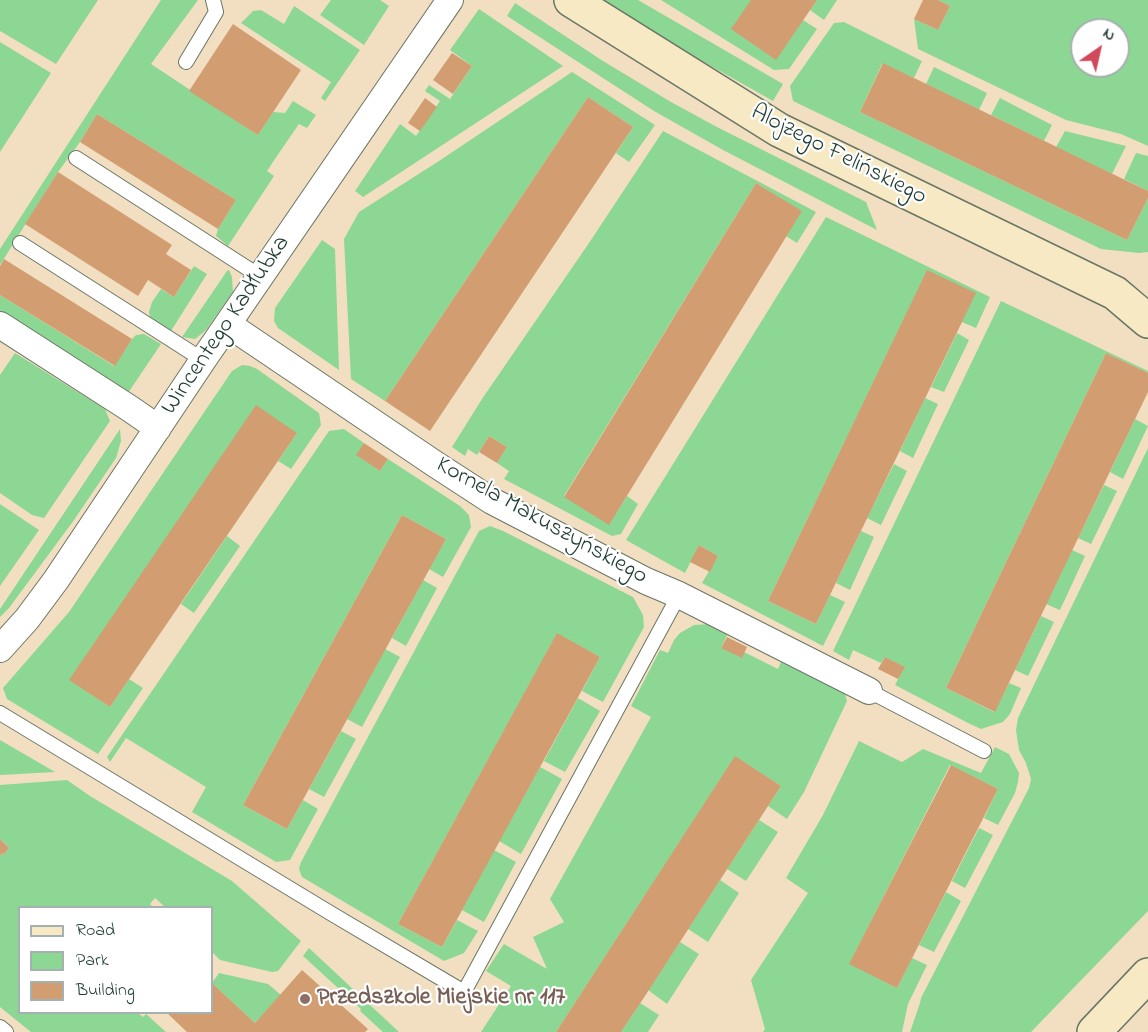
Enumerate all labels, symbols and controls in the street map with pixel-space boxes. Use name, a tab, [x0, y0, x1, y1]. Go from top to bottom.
north arrow	[1070, 18, 1130, 78]
text: N	[1098, 22, 1120, 48]
street label: Alojzego Felińskiego	[745, 99, 931, 213]
street label: Wincentego Kadłubka	[156, 231, 298, 421]
street label: Kornela Makuszyńskiego	[430, 452, 652, 592]
legend	[18, 906, 213, 1014]
text: Road	[76, 918, 115, 944]
text: Park	[76, 948, 109, 974]
text: Building	[76, 978, 135, 1004]
place label: Przedszkole Miejskie nr 117	[317, 985, 565, 1013]
marker: Przedszkole Miejskie nr 117	[298, 992, 312, 1006]

